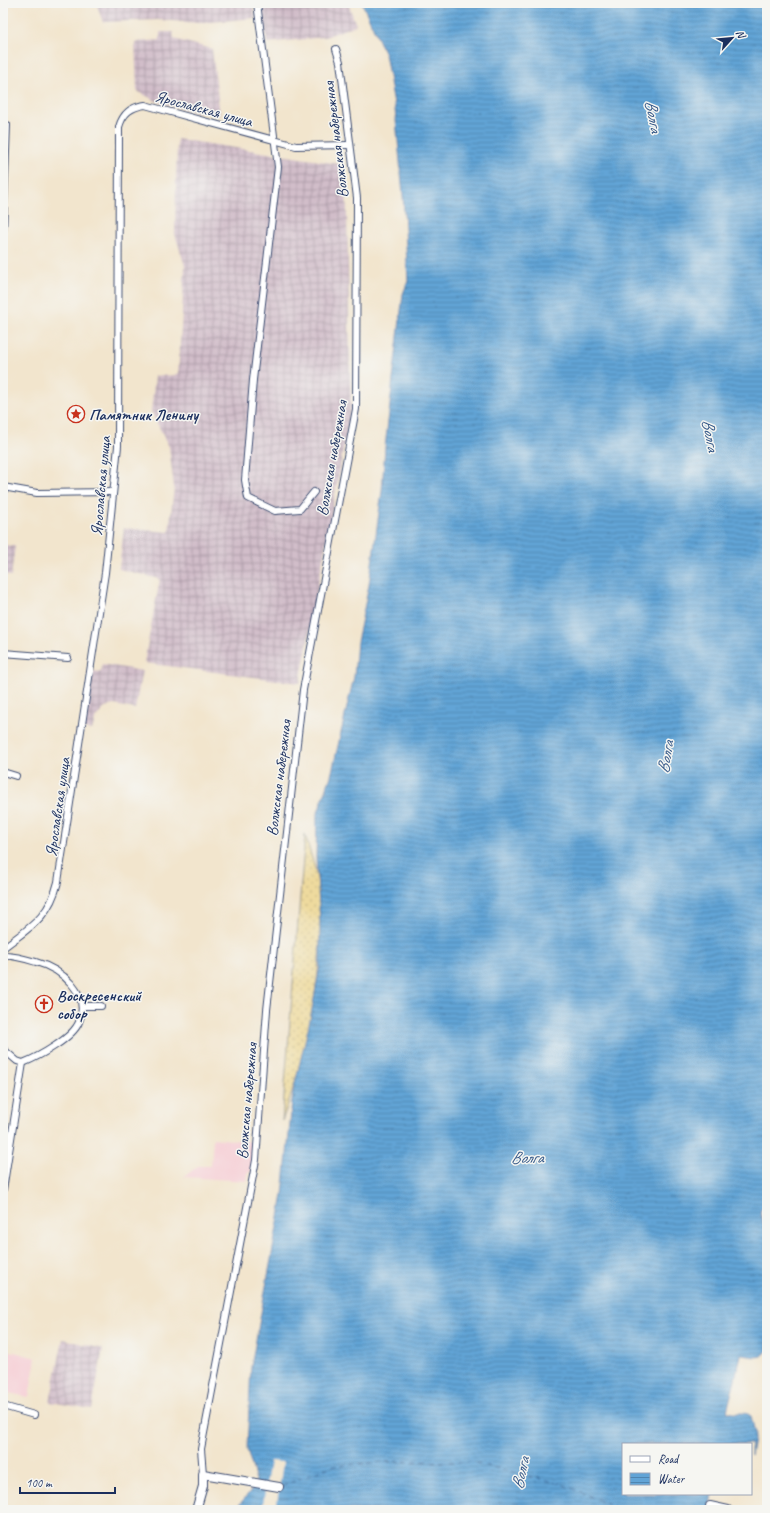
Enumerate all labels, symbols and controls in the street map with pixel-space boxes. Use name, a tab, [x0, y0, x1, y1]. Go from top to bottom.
north arrow	[712, 18, 752, 58]
text: N	[733, 27, 750, 42]
street label: Волжская набережная	[319, 80, 353, 199]
street label: Ярославская улица	[153, 86, 256, 132]
water label: Волга	[640, 98, 667, 136]
street label: Волжская набережная	[312, 398, 352, 517]
place icon: Памятник Ленину	[66, 404, 86, 424]
place label: Памятник Ленину	[89, 405, 199, 425]
water label: Волга	[697, 417, 724, 455]
street label: Ярославская улица	[87, 434, 115, 537]
street label: Волжская набережная	[262, 718, 296, 837]
water label: Волга	[652, 737, 679, 775]
street label: Ярославская улица	[41, 755, 75, 858]
place label: Воскресенский собор	[57, 986, 142, 1024]
church icon: Воскресенский собор	[34, 994, 54, 1014]
street label: Волжская набережная	[232, 1041, 262, 1160]
water label: Волга	[511, 1147, 545, 1168]
legend	[622, 1443, 752, 1495]
text: Road	[658, 1451, 680, 1467]
water label: Волга	[507, 1453, 535, 1491]
scale bar	[20, 1469, 115, 1495]
text: Water	[658, 1471, 686, 1487]
text: 100 m	[26, 1475, 53, 1491]

